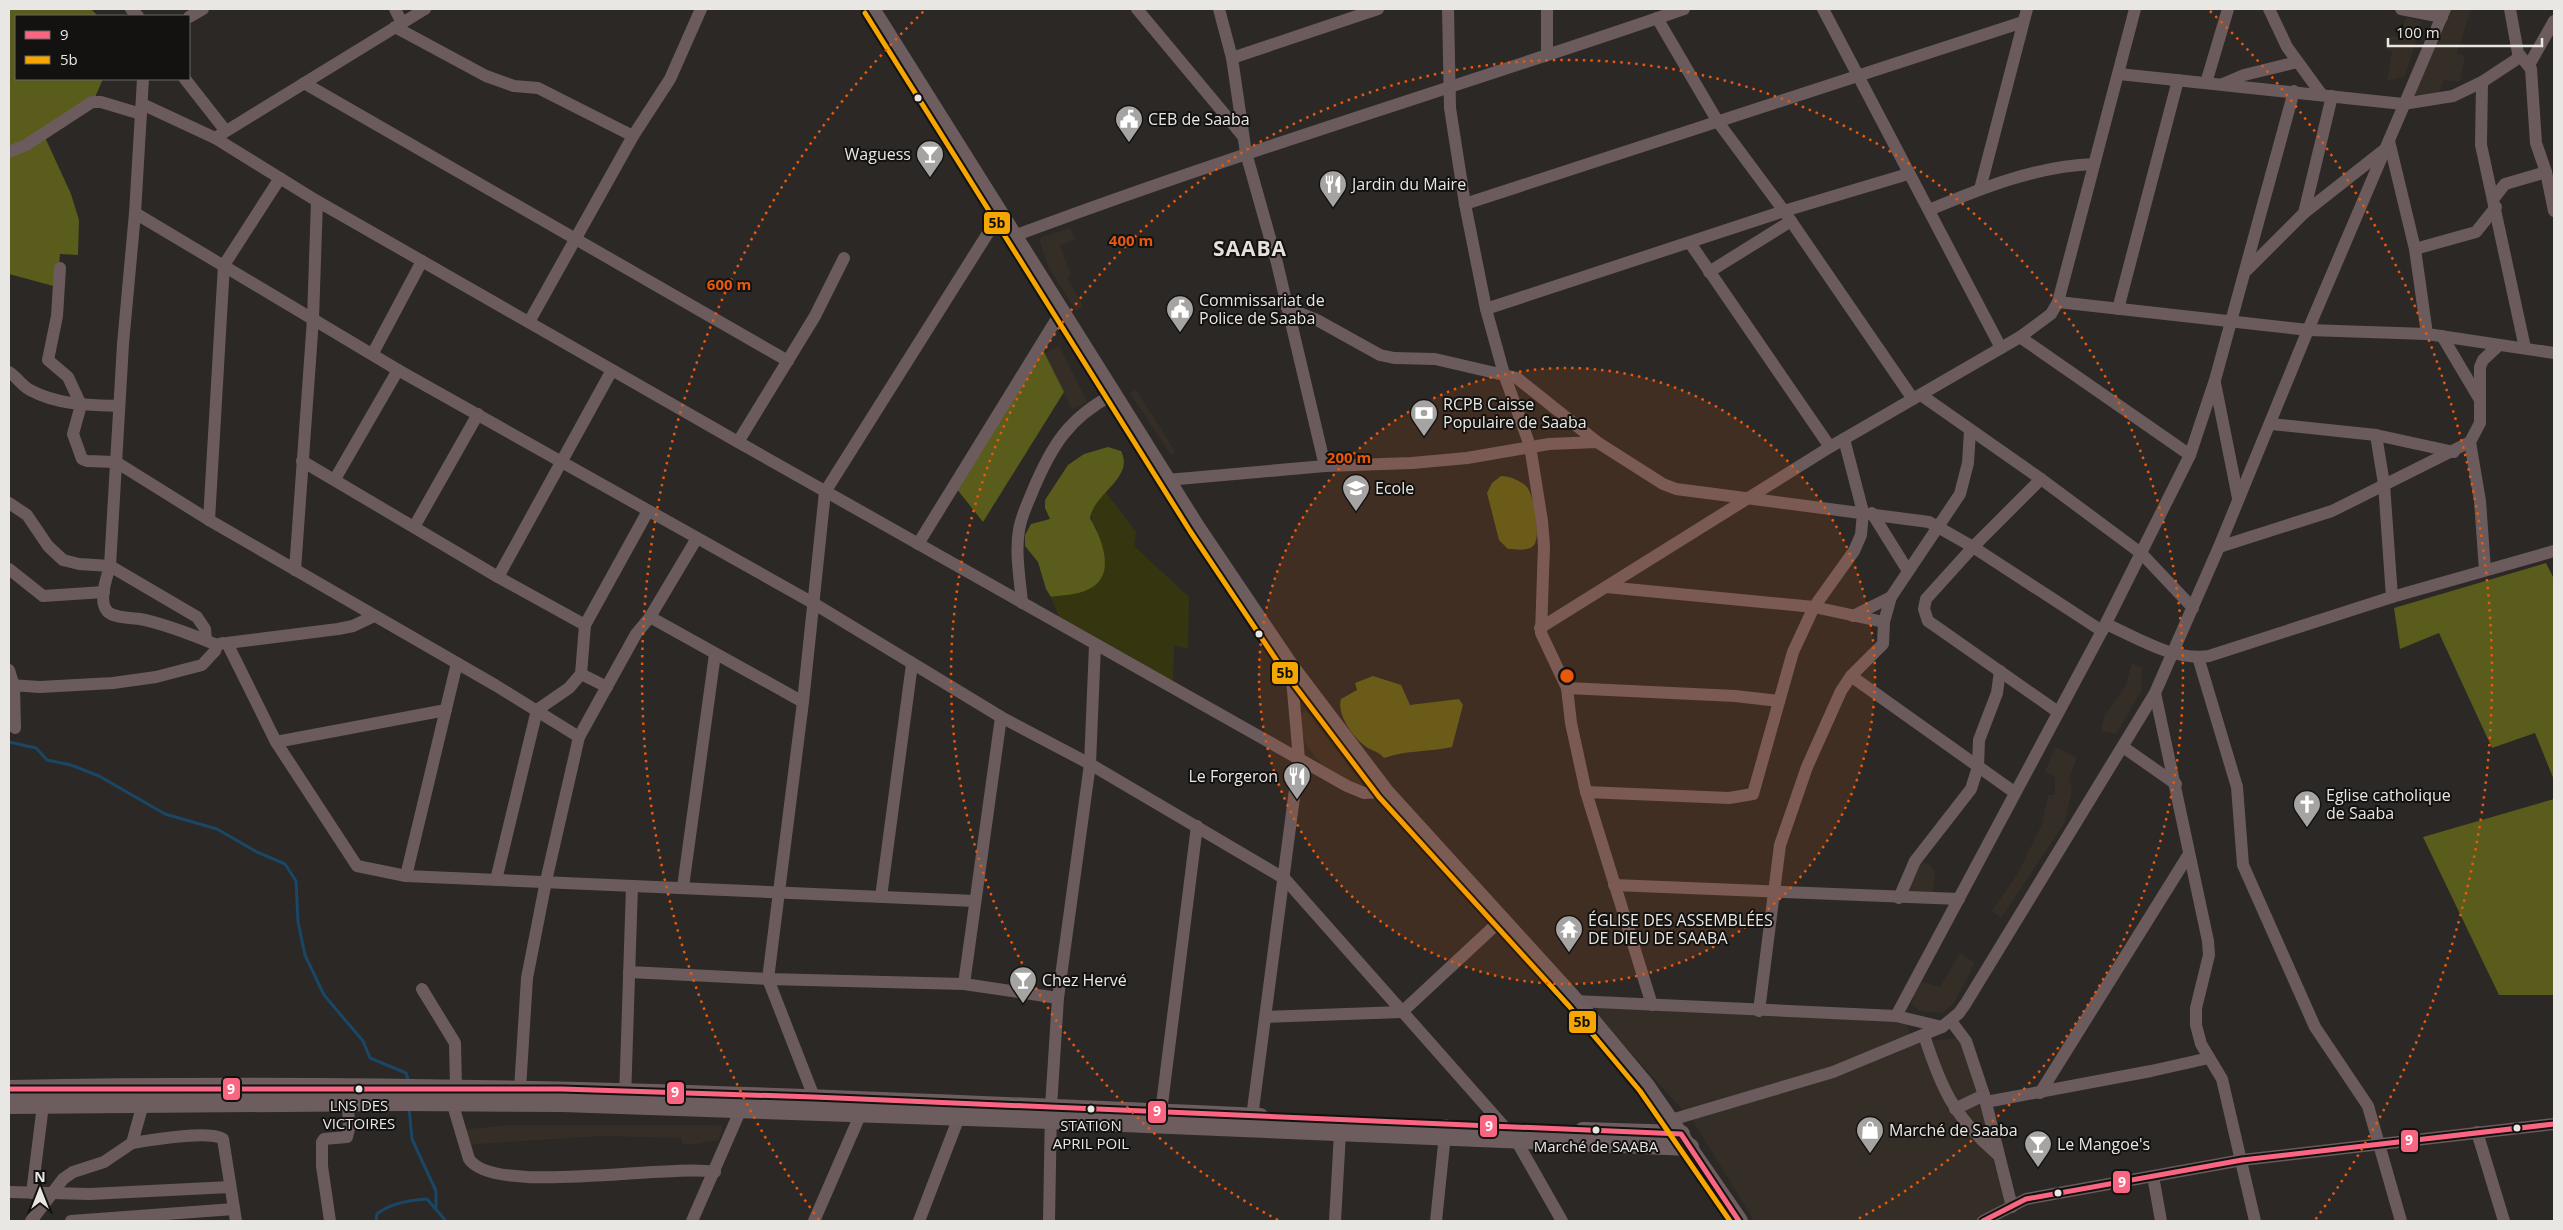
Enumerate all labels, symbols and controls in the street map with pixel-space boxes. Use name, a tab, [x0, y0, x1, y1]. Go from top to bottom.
legend	[15, 15, 190, 80]
scale bar	[2388, 15, 2542, 47]
text: 100 m	[2396, 22, 2440, 42]
text: 9	[60, 24, 69, 44]
text: 5b	[60, 49, 78, 69]
unlabelled marker	[913, 93, 923, 103]
public building icon: CEB de Saaba	[1114, 104, 1144, 143]
place label: CEB de Saaba	[1148, 108, 1250, 130]
bar icon: Waguess	[915, 139, 945, 178]
place label: Waguess	[845, 143, 911, 165]
restaurant icon: Jardin du Maire	[1318, 169, 1348, 208]
place label: Jardin du Maire	[1350, 173, 1466, 195]
line badge: 5b	[983, 211, 1011, 235]
text: 5b	[989, 213, 1006, 232]
text: 400 m	[1109, 230, 1153, 250]
district label: SAABA	[1213, 234, 1287, 262]
text: 600 m	[707, 274, 751, 294]
place label: Commissariat de Police de Saaba	[1199, 289, 1325, 329]
public building icon: Commissariat de Police de Saaba	[1165, 294, 1195, 333]
place label: RCPB Caisse Populaire de Saaba	[1443, 393, 1587, 433]
bank icon: RCPB Caisse Populaire de Saaba	[1409, 398, 1439, 437]
text: 200 m	[1327, 447, 1371, 467]
school or university icon: Ecole	[1341, 473, 1371, 512]
place label: Ecole	[1375, 477, 1414, 499]
unlabelled marker	[1254, 629, 1264, 639]
line badge: 5b	[1271, 661, 1299, 685]
text: 5b	[1277, 663, 1294, 682]
centre of rings	[1558, 667, 1576, 685]
restaurant icon: Le Forgeron	[1282, 761, 1312, 800]
place label: Le Forgeron	[1188, 765, 1278, 787]
place label: Eglise catholique de Saaba	[2326, 784, 2451, 824]
church icon: Eglise catholique de Saaba	[2292, 789, 2322, 828]
place label: ÉGLISE DES ASSEMBLÉES DE DIEU DE SAABA	[1588, 909, 1773, 949]
temple icon: ÉGLISE DES ASSEMBLÉES DE DIEU DE SAABA	[1554, 914, 1584, 953]
bar icon: Chez Hervé	[1008, 965, 1038, 1004]
place label: Chez Hervé	[1042, 969, 1127, 991]
line badge: 5b	[1568, 1010, 1597, 1034]
text: 5b	[1574, 1012, 1591, 1031]
line badge: 9	[222, 1077, 241, 1101]
text: 9	[227, 1079, 235, 1098]
line badge: 9	[666, 1081, 685, 1105]
text: 9	[671, 1082, 679, 1101]
marker: LNS DES VICTOIRES	[354, 1084, 364, 1094]
place label: LNS DES VICTOIRES	[323, 1095, 395, 1133]
line badge: 9	[1147, 1100, 1167, 1124]
text: 9	[1153, 1101, 1161, 1120]
marker: STATION APRIL POIL	[1086, 1104, 1096, 1114]
line badge: 9	[1479, 1114, 1498, 1138]
place label: STATION APRIL POIL	[1053, 1115, 1129, 1153]
shop icon: Marché de Saaba	[1855, 1115, 1885, 1154]
text: 9	[1485, 1116, 1493, 1135]
place label: Marché de Saaba	[1889, 1119, 2018, 1141]
unlabelled marker	[2512, 1123, 2522, 1133]
marker: Marché de SAABA	[1591, 1125, 1601, 1135]
bar icon: Le Mangoe's	[2023, 1129, 2053, 1168]
line badge: 9	[2400, 1129, 2419, 1153]
text: 9	[2405, 1130, 2413, 1149]
place label: Le Mangoe's	[2057, 1133, 2150, 1155]
place label: Marché de SAABA	[1534, 1136, 1659, 1156]
north arrow	[15, 1165, 65, 1215]
text: N	[34, 1167, 46, 1186]
line badge: 9	[2112, 1170, 2131, 1194]
text: 9	[2118, 1172, 2126, 1191]
unlabelled marker	[2053, 1188, 2063, 1198]

